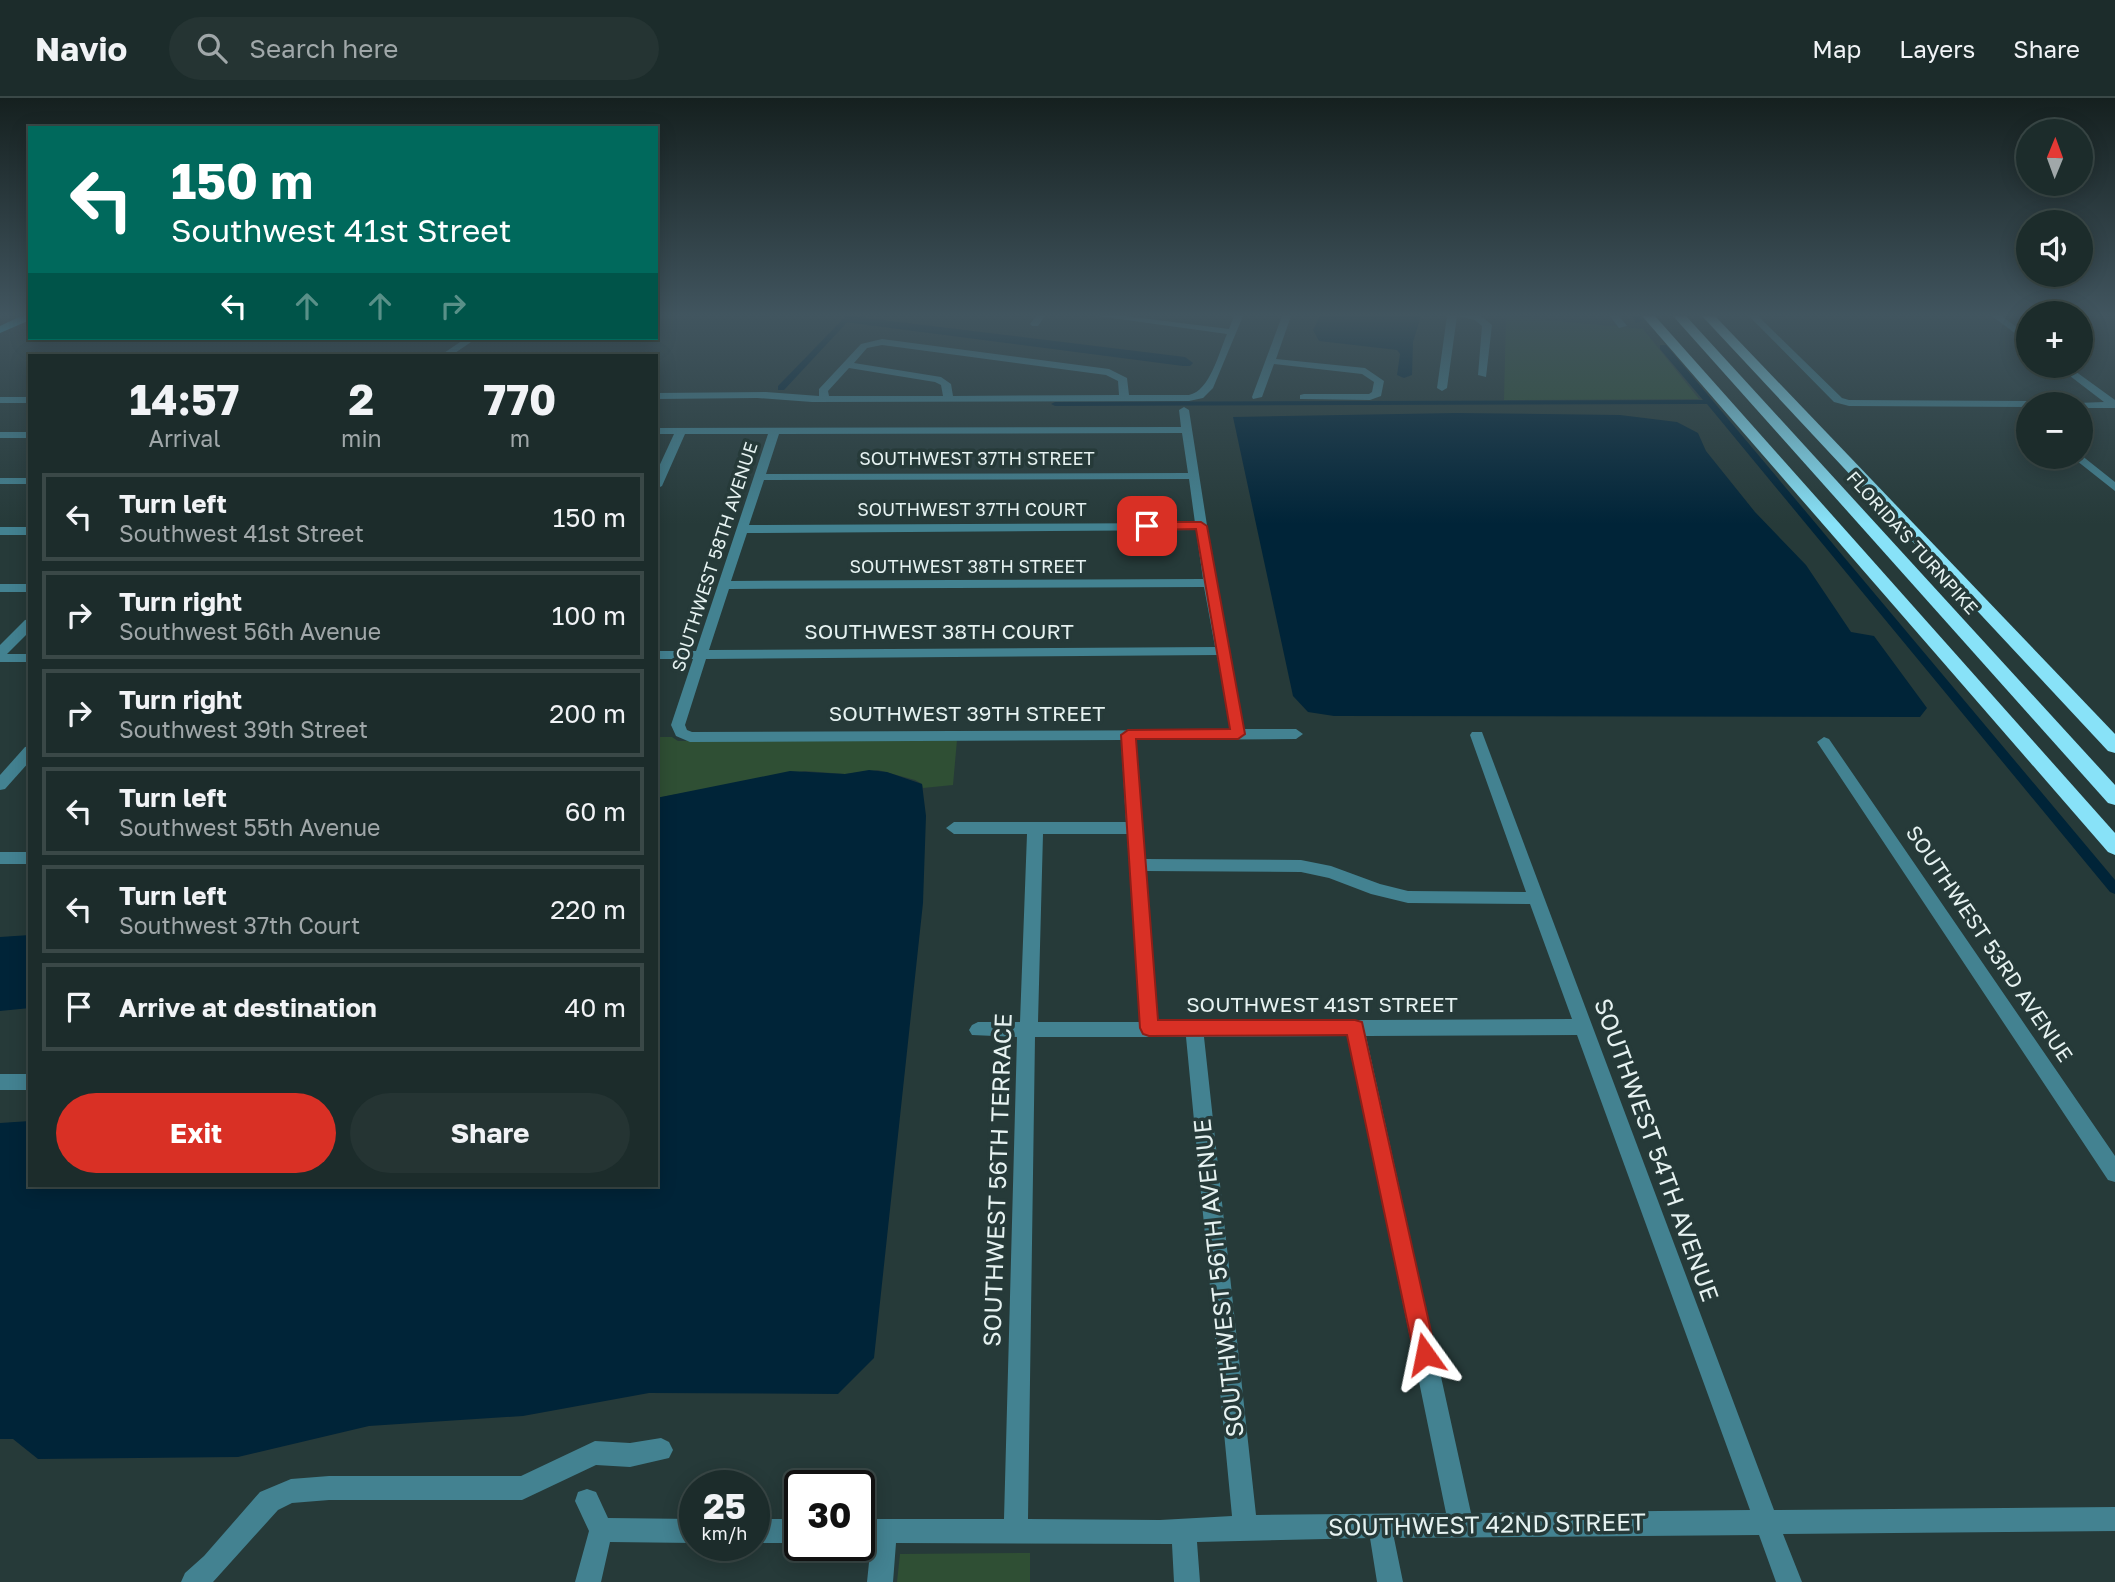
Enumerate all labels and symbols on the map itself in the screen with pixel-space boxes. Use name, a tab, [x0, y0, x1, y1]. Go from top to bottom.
north arrow	[2016, 119, 2093, 196]
street label: SOUTHWEST 58TH AVENUE	[666, 439, 762, 674]
street label: SOUTHWEST 37TH STREET	[859, 447, 1095, 469]
street label: FLORIDA'S TURNPIKE	[1843, 466, 1983, 619]
pin	[1117, 496, 1177, 556]
street label: SOUTHWEST 37TH COURT	[857, 498, 1087, 520]
street label: SOUTHWEST 38TH STREET	[850, 555, 1086, 577]
street label: SOUTHWEST 38TH COURT	[804, 618, 1074, 644]
street label: SOUTHWEST 39TH STREET	[829, 700, 1105, 726]
street label: SOUTHWEST 53RD AVENUE	[1901, 820, 2079, 1067]
street label: SOUTHWEST 41ST STREET	[1186, 991, 1458, 1017]
street label: SOUTHWEST 54TH AVENUE	[1589, 994, 1726, 1305]
street label: SOUTHWEST 56TH TERRACE	[976, 1013, 1017, 1347]
street label: SOUTHWEST 56TH AVENUE	[1186, 1117, 1249, 1439]
position arrow	[1388, 1317, 1462, 1391]
speed limit sign: 30	[784, 1470, 875, 1561]
street label: SOUTHWEST 42ND STREET	[1328, 1506, 1646, 1541]

